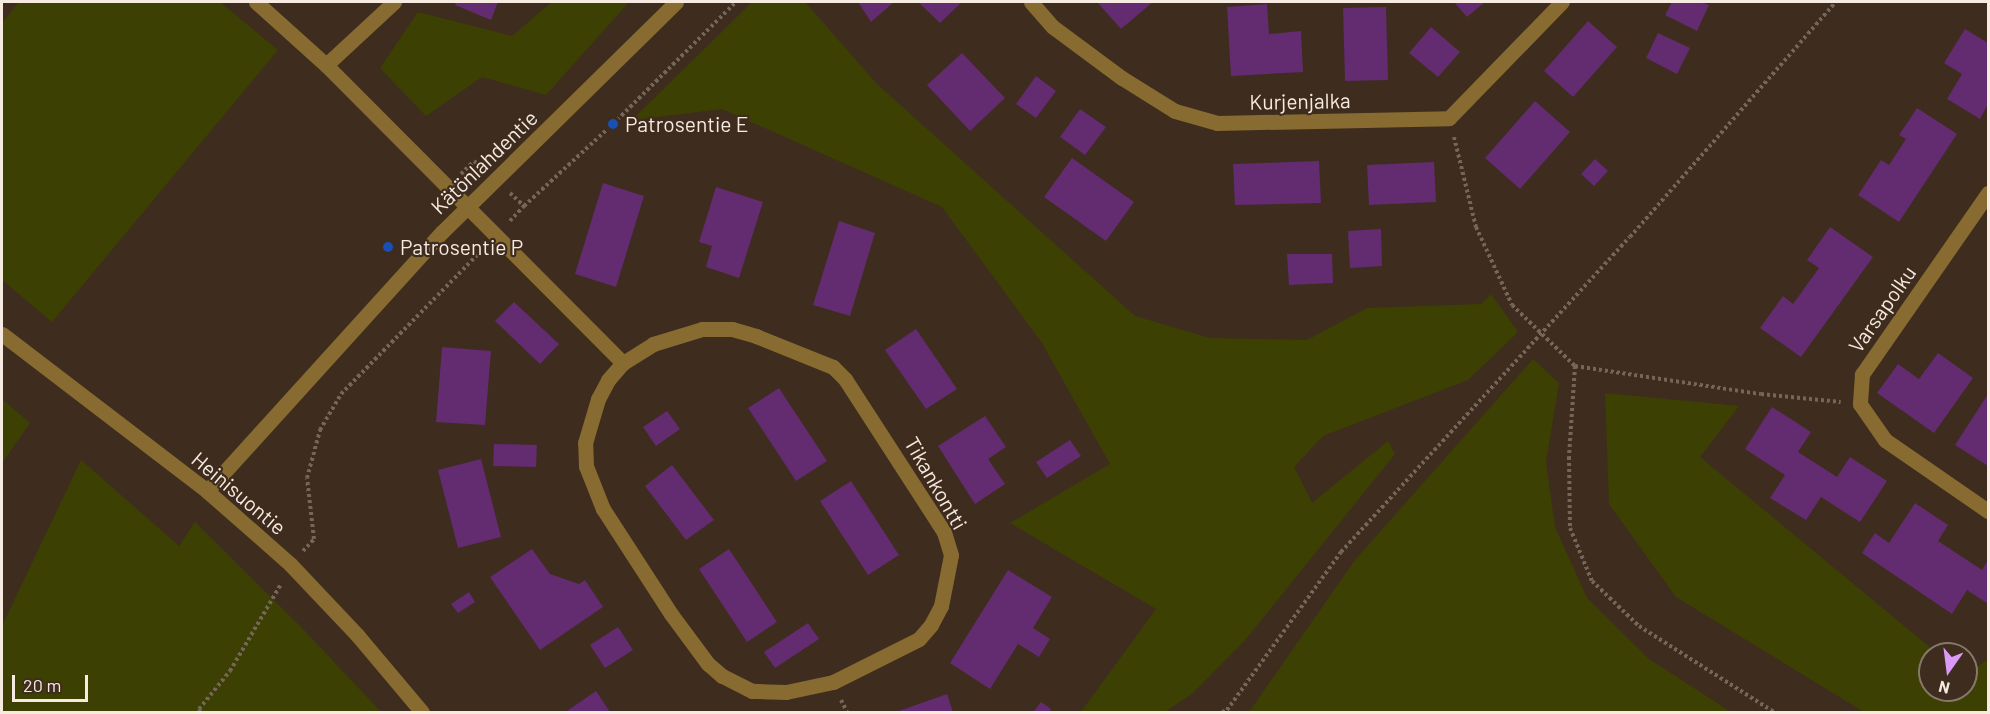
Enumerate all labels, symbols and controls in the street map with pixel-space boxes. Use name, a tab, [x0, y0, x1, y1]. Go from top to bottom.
street label: Kurjenjalka	[1249, 88, 1351, 114]
street label: Kätönlahdentie	[425, 105, 543, 219]
place label: Patrosentie E	[625, 111, 748, 137]
marker: Patrosentie E	[606, 117, 620, 131]
place label: Patrosentie P	[400, 234, 523, 260]
marker: Patrosentie P	[381, 240, 395, 254]
street label: Varsapolku	[1843, 261, 1921, 357]
street label: Tikankontti	[899, 432, 973, 534]
street label: Heinisuontie	[187, 446, 291, 540]
north arrow	[1918, 642, 1978, 702]
scale bar	[15, 663, 92, 701]
text: 20 m	[23, 674, 61, 696]
text: N	[1937, 678, 1951, 699]

